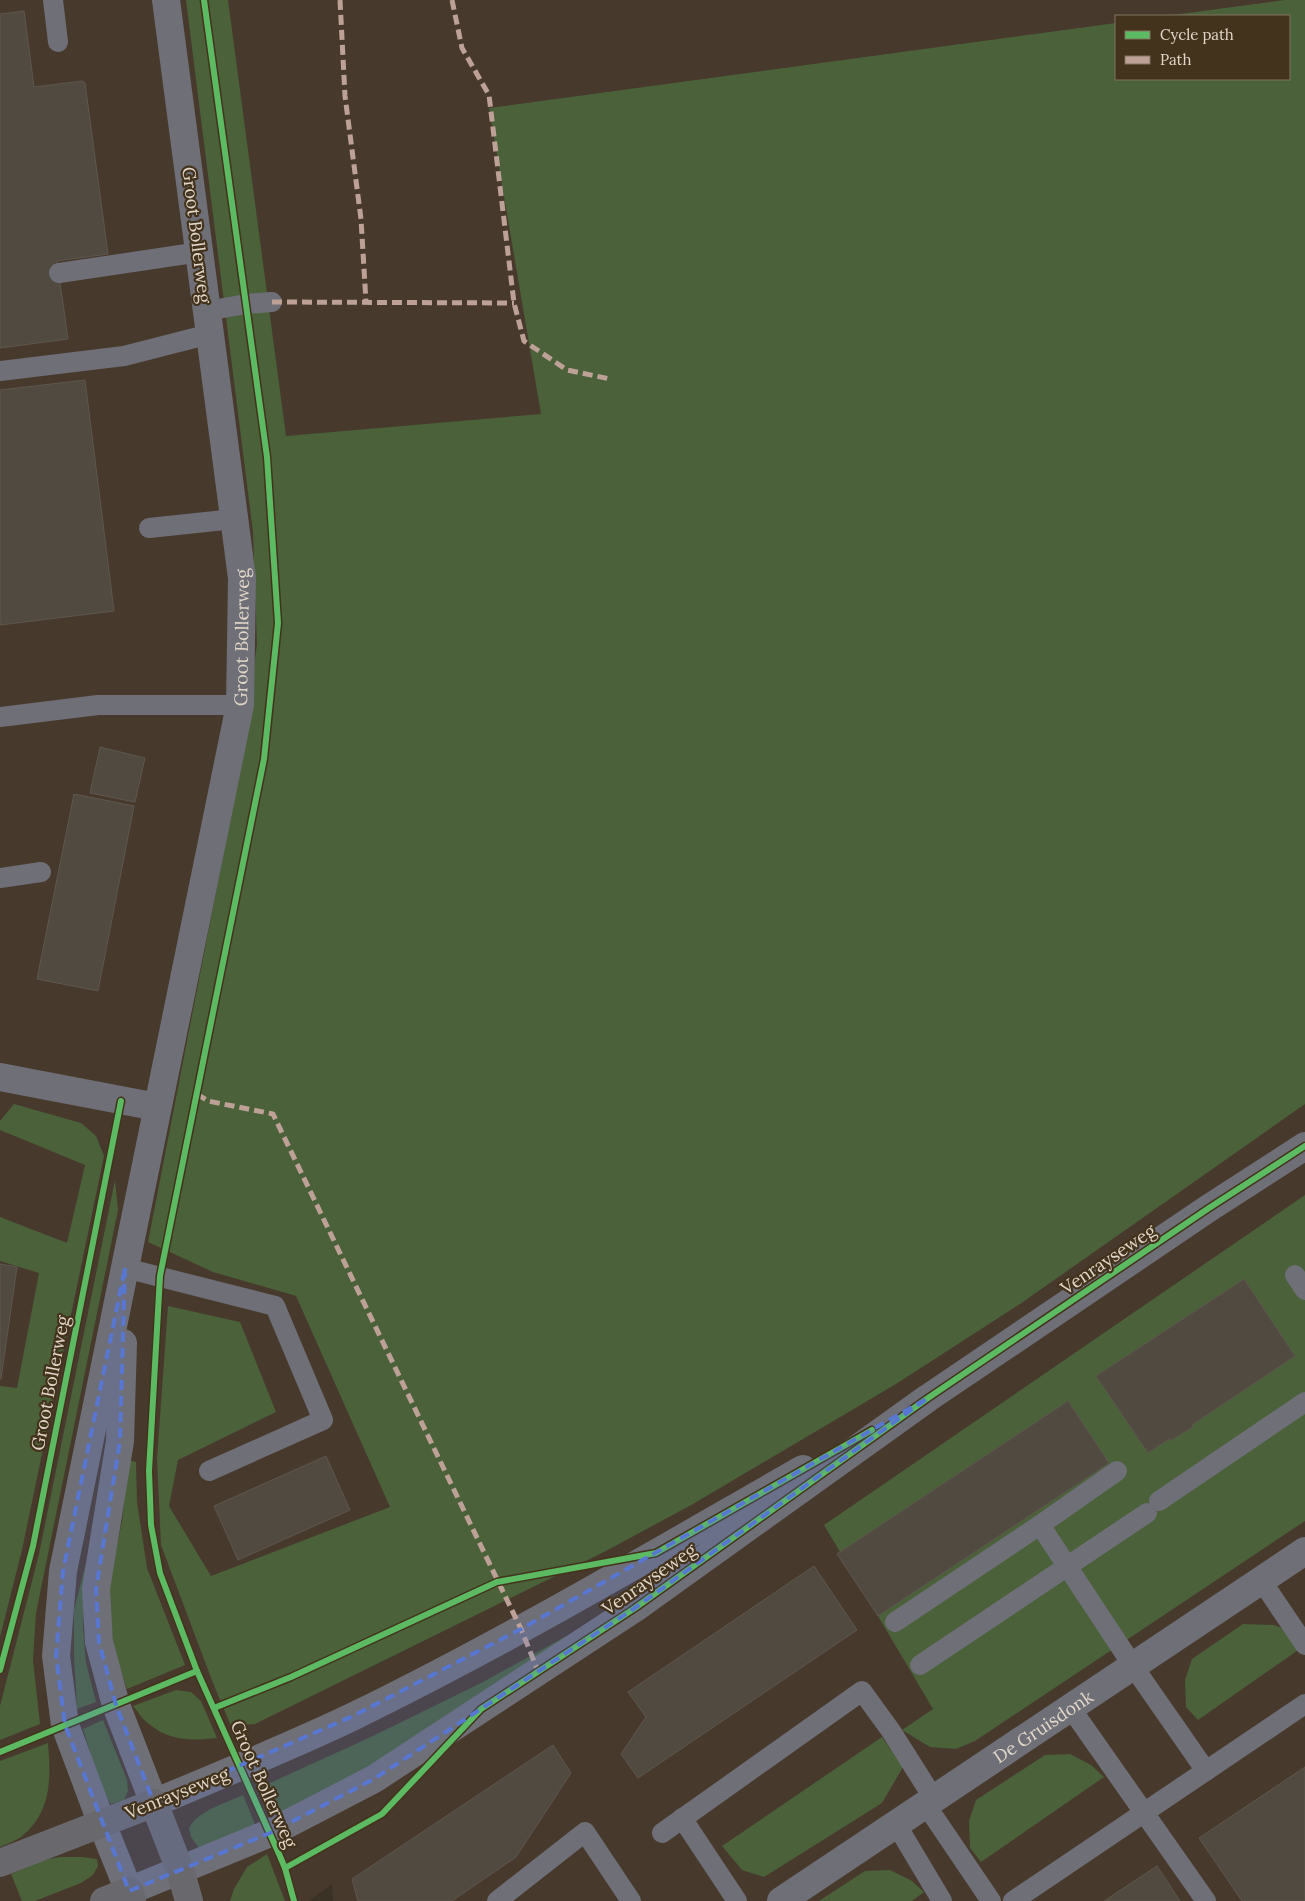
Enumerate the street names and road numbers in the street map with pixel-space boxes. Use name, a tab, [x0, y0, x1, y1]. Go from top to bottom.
street label: Groot Bollerweg	[177, 165, 217, 306]
street label: Groot Bollerweg	[228, 566, 254, 706]
street label: Venrayseweg	[1055, 1218, 1161, 1300]
street label: Groot Bollerweg	[26, 1312, 75, 1453]
street label: Venrayseweg	[597, 1537, 701, 1621]
street label: De Gruisdonk	[989, 1684, 1098, 1768]
street label: Groot Bollerweg	[226, 1717, 303, 1852]
street label: Venrayseweg	[121, 1761, 233, 1825]

